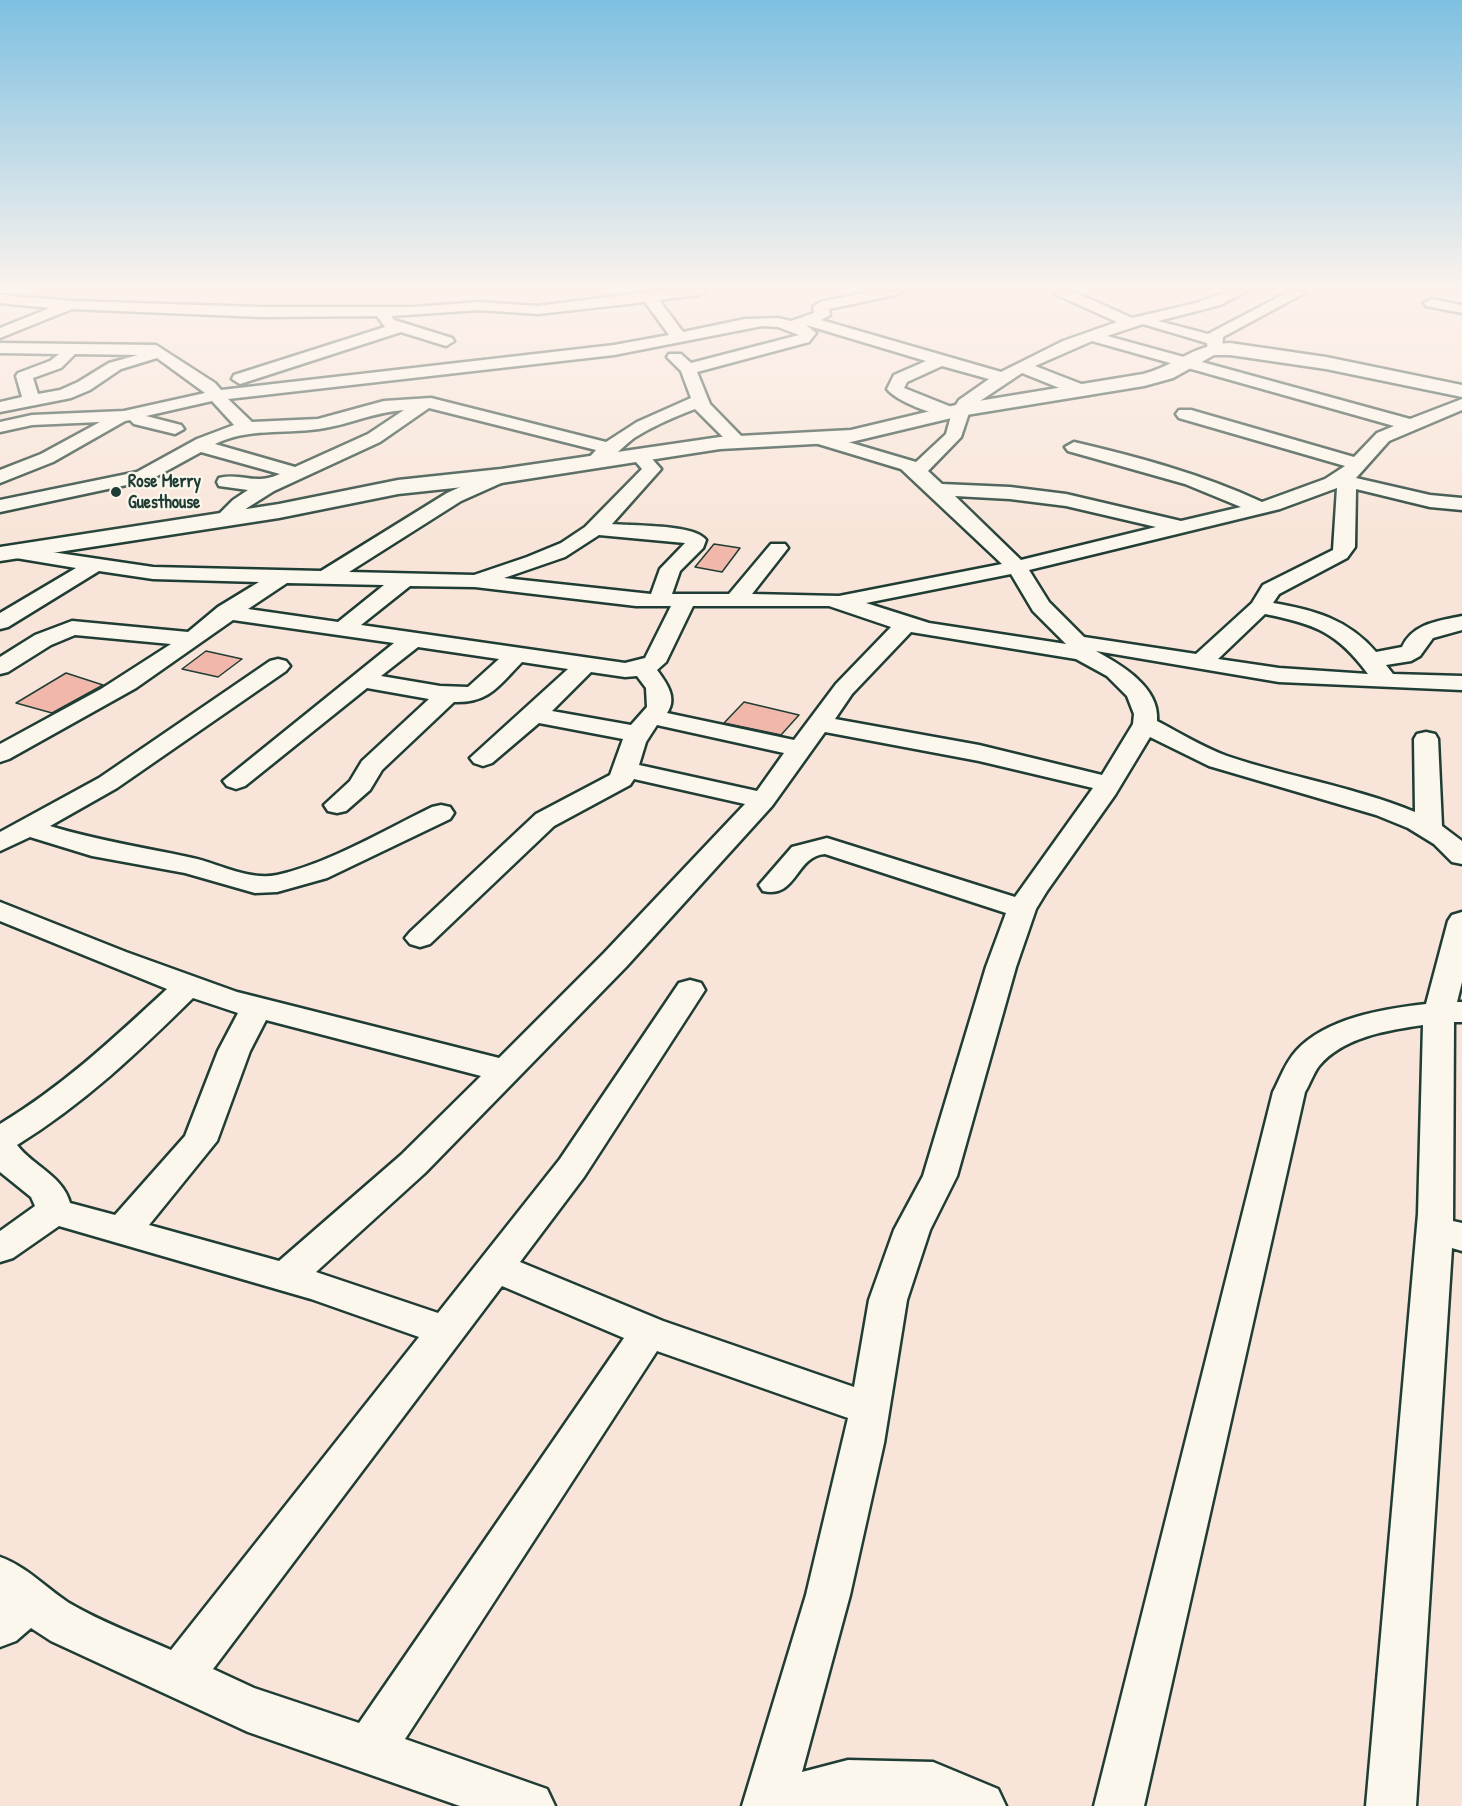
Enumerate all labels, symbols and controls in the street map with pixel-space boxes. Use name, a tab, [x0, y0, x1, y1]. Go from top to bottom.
place label: Rose Merry Guesthouse	[128, 471, 201, 514]
marker: Rose Merry Guesthouse	[109, 485, 123, 499]

